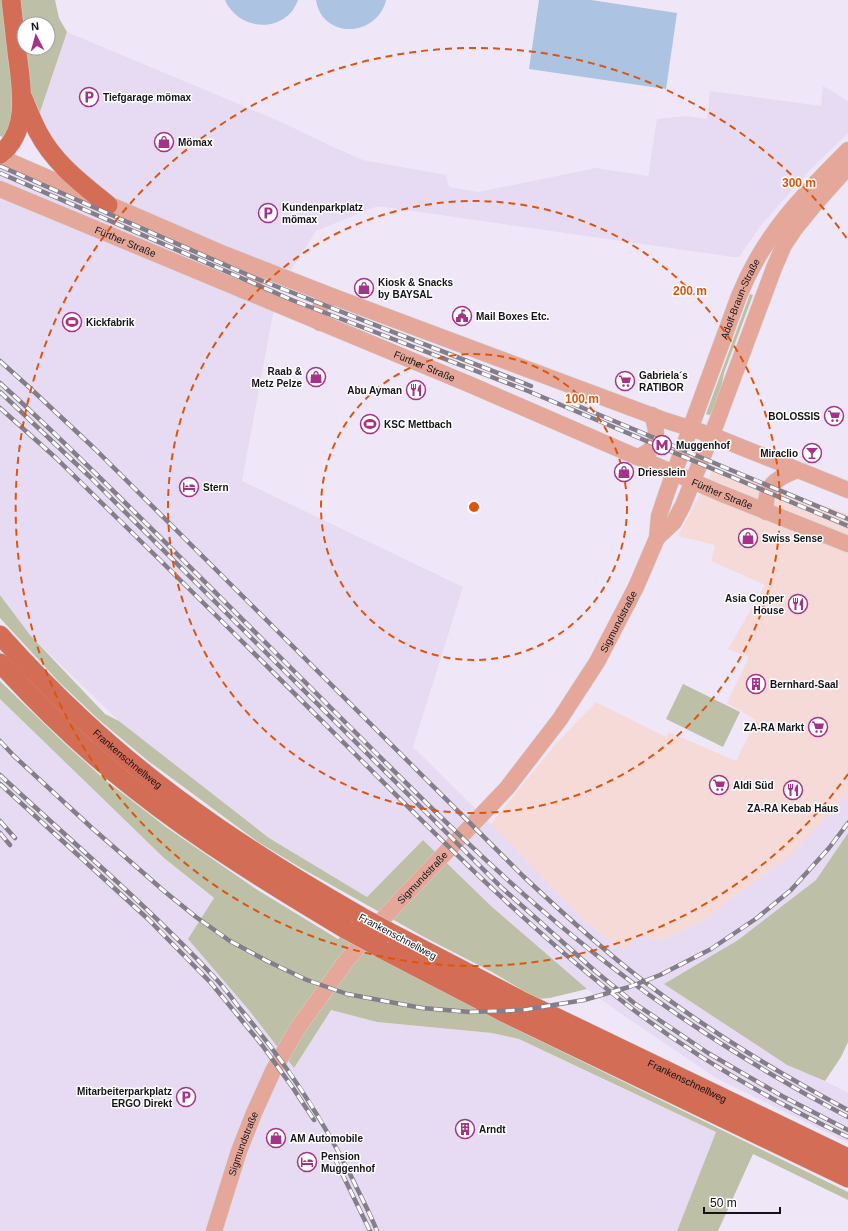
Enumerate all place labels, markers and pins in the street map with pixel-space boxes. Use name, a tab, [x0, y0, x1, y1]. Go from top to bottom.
parking icon: Tiefgarage mömax	[78, 86, 100, 108]
place label: Tiefgarage mömax	[103, 92, 192, 103]
shop icon: Mömax	[153, 131, 175, 153]
place label: Mömax	[178, 137, 213, 148]
parking icon: Kundenparkplatz mömax	[257, 202, 279, 224]
place label: Kundenparkplatz mömax	[282, 202, 363, 225]
shop icon: Kiosk & Snacks by BAYSAL	[353, 277, 375, 299]
place label: Kiosk & Snacks by BAYSAL	[378, 277, 453, 300]
public building icon: Mail Boxes Etc.	[451, 305, 473, 327]
sports icon: Kickfabrik	[61, 311, 83, 333]
place label: Mail Boxes Etc.	[476, 311, 550, 322]
place label: Kickfabrik	[86, 317, 135, 328]
place label: Raab & Metz Pelze	[251, 366, 302, 389]
shop icon: Raab & Metz Pelze	[305, 366, 327, 388]
supermarket icon: Gabriela´s RATIBOR	[614, 370, 636, 392]
place label: Gabriela´s RATIBOR	[639, 370, 688, 393]
restaurant icon: Abu Ayman	[405, 379, 427, 401]
place label: Abu Ayman	[347, 385, 402, 396]
supermarket icon: BOLOSSIS	[823, 405, 845, 427]
place label: BOLOSSIS	[768, 411, 820, 422]
sports icon: KSC Mettbach	[359, 413, 381, 435]
place label: KSC Mettbach	[384, 419, 452, 430]
metro station icon: Muggenhof	[651, 434, 673, 456]
place label: Muggenhof	[676, 440, 731, 451]
bar icon: Miraclio	[801, 442, 823, 464]
place label: Miraclio	[760, 448, 798, 459]
shop icon: Driesslein	[613, 461, 635, 483]
place label: Driesslein	[638, 467, 686, 478]
hotel icon: Stern	[178, 476, 200, 498]
place label: Stern	[203, 482, 229, 493]
centre of rings	[467, 500, 481, 514]
shop icon: Swiss Sense	[737, 527, 759, 549]
place label: Swiss Sense	[762, 533, 823, 544]
place label: Asia Copper House	[725, 593, 784, 616]
restaurant icon: Asia Copper House	[787, 593, 809, 615]
building icon: Bernhard-Saal	[745, 673, 767, 695]
place label: Bernhard-Saal	[770, 679, 839, 690]
supermarket icon: ZA-RA Markt	[807, 716, 829, 738]
place label: ZA-RA Markt	[744, 722, 805, 733]
supermarket icon: Aldi Süd	[708, 774, 730, 796]
restaurant icon: ZA-RA Kebab Haus	[782, 779, 804, 801]
place label: Aldi Süd	[733, 780, 774, 791]
place label: ZA-RA Kebab Haus	[747, 803, 839, 814]
place label: Mitarbeiterparkplatz ERGO Direkt	[77, 1086, 173, 1109]
parking icon: Mitarbeiterparkplatz ERGO Direkt	[175, 1086, 197, 1108]
building icon: Arndt	[454, 1118, 476, 1140]
place label: Arndt	[479, 1124, 506, 1135]
shop icon: AM Automobile	[265, 1127, 287, 1149]
place label: AM Automobile	[290, 1133, 363, 1144]
hotel icon: Pension Muggenhof	[296, 1151, 318, 1173]
place label: Pension Muggenhof	[321, 1151, 376, 1174]

